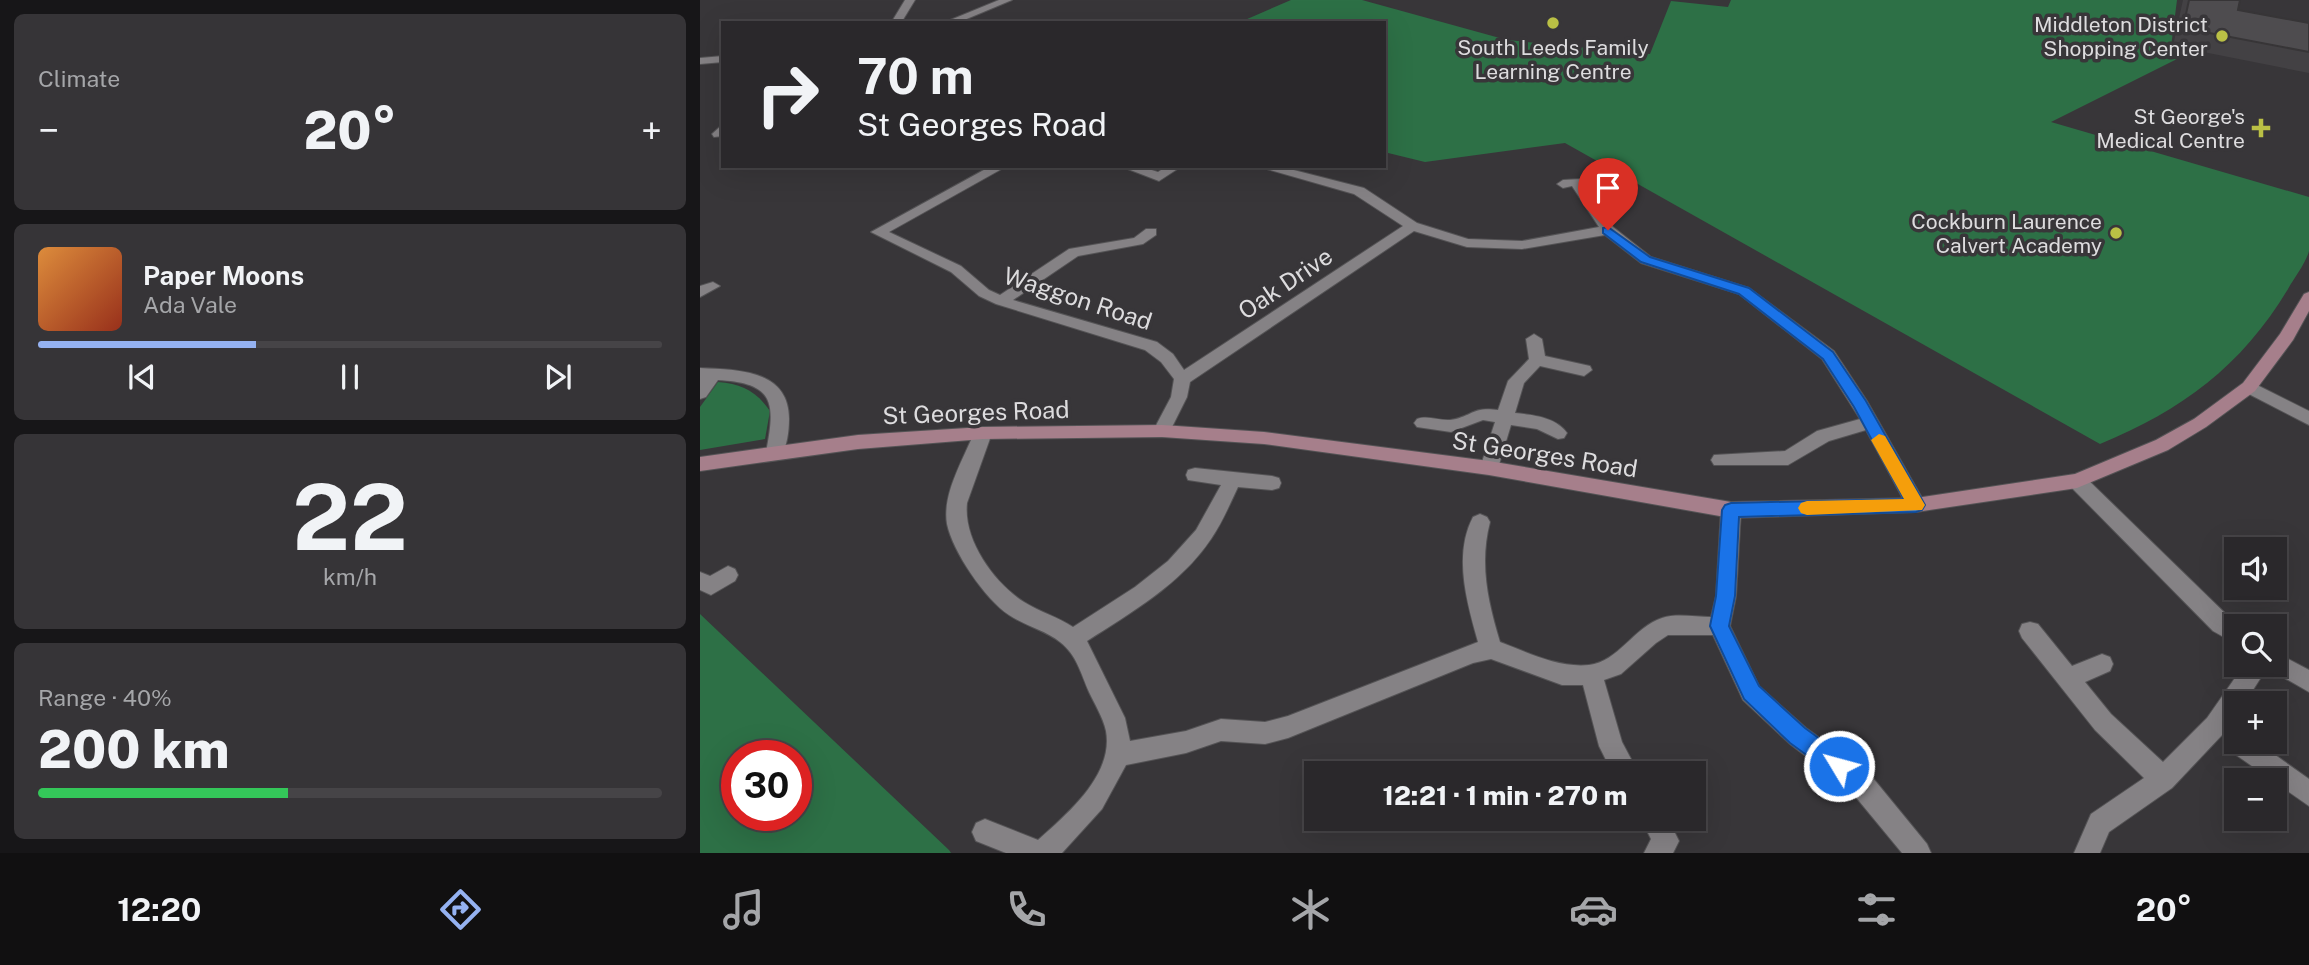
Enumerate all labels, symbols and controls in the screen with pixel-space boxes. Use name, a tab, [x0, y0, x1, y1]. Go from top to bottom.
place label: Middleton District Shopping Center	[2034, 12, 2208, 61]
marker: South Leeds Family Learning Centre	[1545, 15, 1561, 31]
marker: Middleton District Shopping Center	[2214, 28, 2230, 44]
place label: South Leeds Family Learning Centre	[1457, 35, 1649, 84]
text: 70 m	[857, 47, 974, 105]
icon: right	[742, 49, 833, 140]
text: Climate	[38, 65, 120, 92]
text: 20°	[303, 100, 397, 161]
place label: St George's Medical Centre	[2096, 104, 2245, 153]
text: St Georges Road	[857, 106, 1107, 143]
text: −	[38, 108, 59, 153]
text: +	[641, 108, 662, 153]
marker: St George's Medical Centre	[2251, 118, 2271, 138]
pin	[1578, 158, 1638, 230]
icon: arrive	[1589, 169, 1627, 207]
place label: Cockburn Laurence Calvert Academy	[1911, 209, 2102, 258]
marker: Cockburn Laurence Calvert Academy	[2108, 225, 2124, 241]
street label: Oak Drive	[1233, 241, 1337, 325]
text: Paper Moons	[143, 260, 304, 291]
street label: Waggon Road	[1000, 261, 1156, 335]
text: Ada Vale	[143, 291, 237, 318]
icon: previous	[123, 358, 161, 396]
icon: pause	[331, 358, 369, 396]
icon: next	[539, 358, 577, 396]
street label: St Georges Road	[882, 395, 1070, 429]
street label: St Georges Road	[1450, 426, 1640, 482]
text: 22	[292, 464, 408, 570]
map controls	[2224, 537, 2287, 831]
button: sound	[2224, 537, 2287, 600]
text: km/h	[323, 563, 377, 590]
button: search	[2224, 614, 2287, 677]
text: Range · 40%	[38, 684, 172, 711]
button: +	[2224, 691, 2287, 754]
text: 200 km	[38, 719, 230, 780]
position arrow	[1802, 729, 1876, 803]
speed limit sign: 30	[721, 740, 812, 831]
button: −	[2224, 768, 2287, 831]
text: 12:21 · 1 min · 270 m	[1383, 780, 1627, 811]
icon: directions	[436, 885, 485, 934]
icon: music	[719, 885, 768, 934]
icon: phone	[1002, 885, 1051, 934]
icon: climate	[1286, 885, 1335, 934]
icon: car	[1569, 885, 1618, 934]
icon: filters	[1852, 885, 1901, 934]
text: 12:20	[117, 891, 201, 928]
text: 20°	[2136, 891, 2192, 928]

